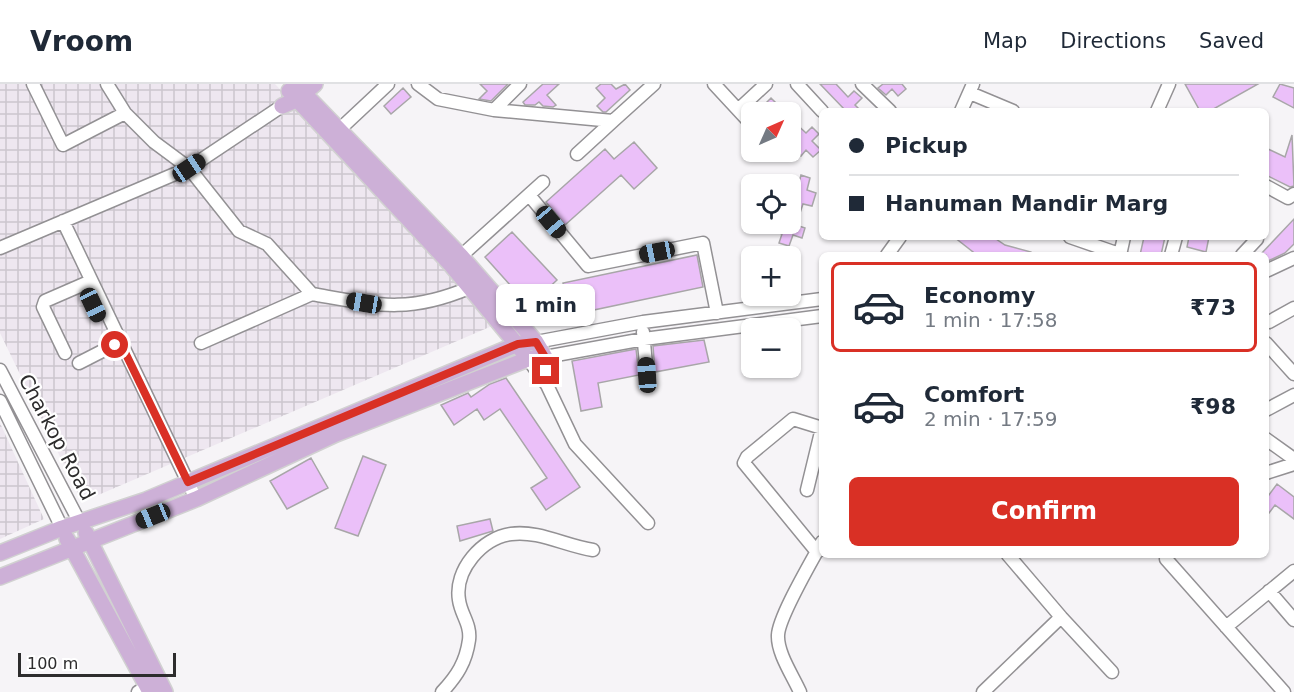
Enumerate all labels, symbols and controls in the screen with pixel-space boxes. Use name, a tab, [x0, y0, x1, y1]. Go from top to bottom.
text: Vroom	[30, 25, 133, 58]
text: Map	[983, 29, 1027, 53]
text: Directions	[1060, 29, 1166, 53]
text: Saved	[1199, 29, 1264, 53]
north arrow	[741, 102, 801, 162]
map controls	[741, 102, 801, 378]
text: Pickup	[885, 133, 968, 158]
car	[169, 150, 209, 186]
button: locate	[741, 174, 801, 234]
text: Hanuman Mandir Marg	[885, 191, 1168, 216]
car	[533, 202, 569, 242]
car	[638, 240, 676, 264]
button: +	[741, 246, 801, 306]
icon: car	[852, 280, 906, 334]
text: Economy	[924, 283, 1035, 308]
callout: 1 min	[496, 284, 596, 326]
car	[77, 285, 109, 325]
car	[345, 291, 383, 315]
text: 1 min	[514, 293, 577, 317]
text: ₹73	[1190, 295, 1236, 320]
text: 1 min · 17:58	[924, 308, 1058, 332]
button: −	[741, 318, 801, 378]
route start	[101, 331, 128, 358]
car	[637, 356, 657, 394]
route end	[532, 357, 559, 384]
street label: Charkop Road	[14, 370, 100, 504]
icon: car	[852, 379, 906, 433]
text: Comfort	[924, 382, 1024, 407]
text: ₹98	[1190, 394, 1236, 419]
text: 2 min · 17:59	[924, 407, 1058, 431]
button: Confirm	[849, 477, 1239, 546]
car	[133, 501, 173, 531]
scale bar	[18, 650, 176, 678]
text: 100 m	[27, 654, 78, 673]

